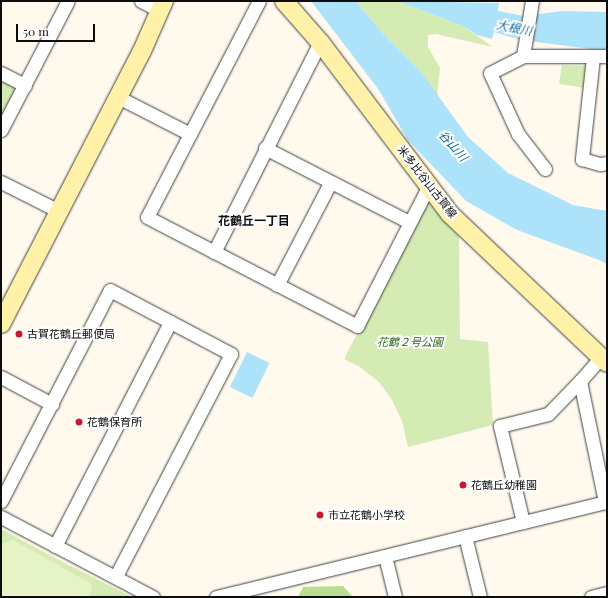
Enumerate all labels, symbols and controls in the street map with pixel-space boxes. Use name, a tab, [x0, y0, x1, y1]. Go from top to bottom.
scale bar	[18, 16, 97, 42]
water label: 大根川	[495, 17, 533, 39]
text: 50 m	[23, 23, 49, 39]
water label: 谷山川	[436, 128, 470, 164]
street label: 米多比谷山古賀線	[395, 143, 459, 221]
district label: 花鶴丘一丁目	[218, 214, 290, 228]
place label: 古賀花鶴丘郵便局	[27, 327, 115, 341]
marker: 古賀花鶴丘郵便局	[14, 329, 24, 339]
park label: 花鶴２号公園	[377, 335, 443, 349]
place label: 花鶴保育所	[87, 415, 142, 429]
marker: 花鶴保育所	[74, 417, 84, 427]
place label: 花鶴丘幼稚園	[471, 478, 537, 492]
marker: 花鶴丘幼稚園	[458, 480, 468, 490]
place label: 市立花鶴小学校	[328, 508, 405, 522]
marker: 市立花鶴小学校	[315, 510, 325, 520]

